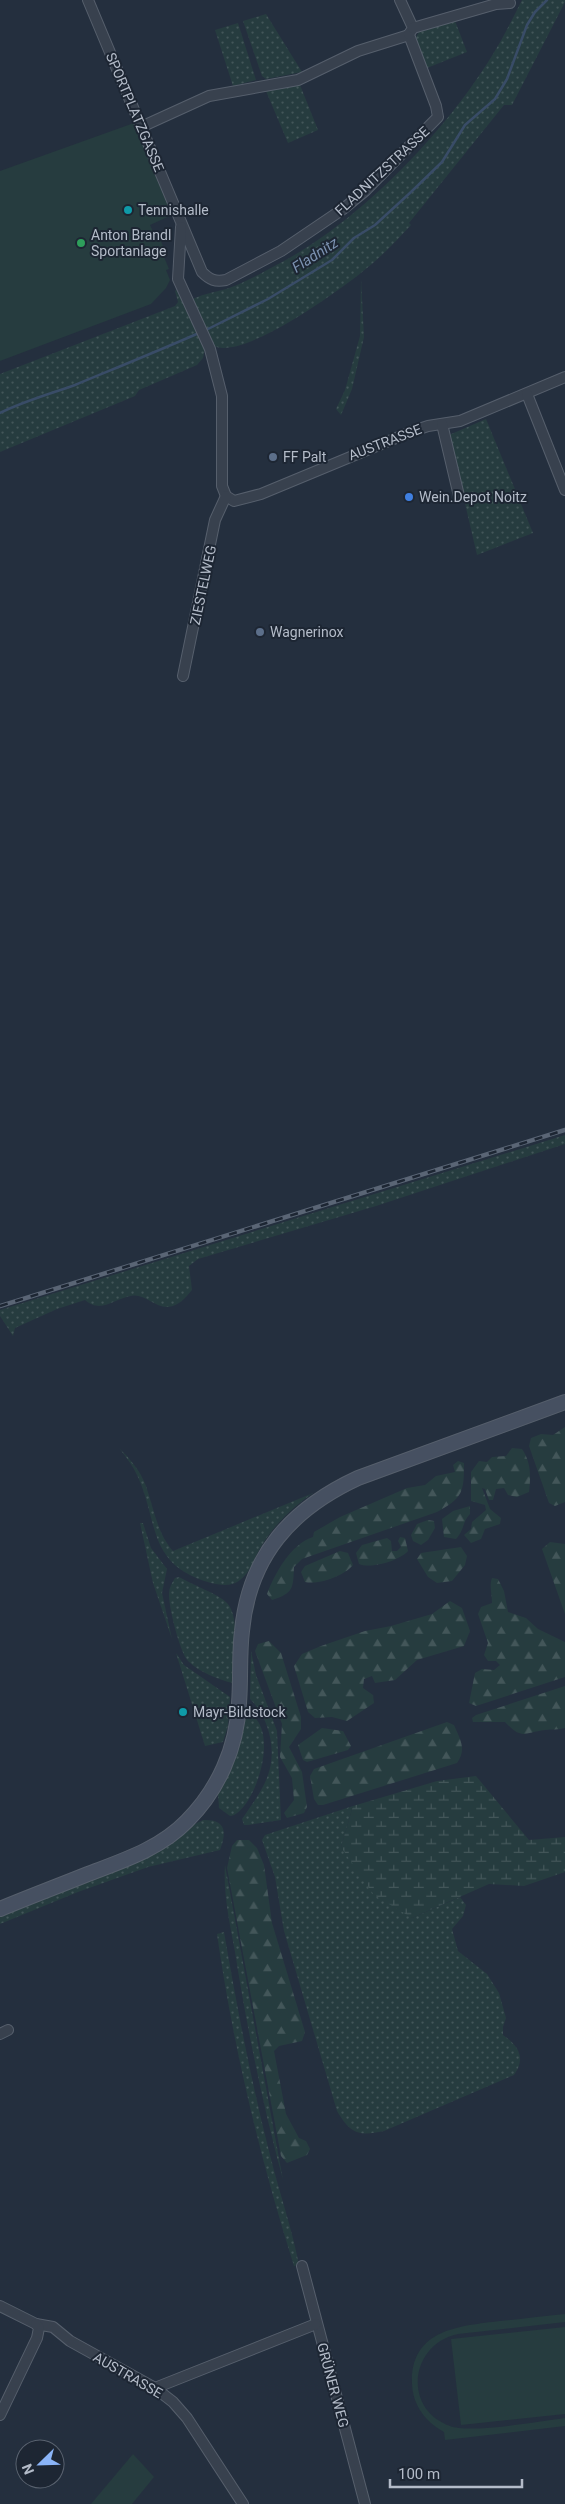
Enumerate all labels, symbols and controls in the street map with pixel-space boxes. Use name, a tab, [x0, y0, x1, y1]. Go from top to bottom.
street label: SPORTPLATZGASSE	[103, 50, 167, 174]
street label: FLADNITZSTRASSE	[332, 123, 432, 219]
place label: Tennishalle	[138, 202, 209, 218]
marker: Tennishalle	[122, 204, 134, 216]
place label: Anton Brandl Sportanlage	[91, 227, 171, 259]
water label: Fladnitz	[289, 233, 342, 277]
marker: Anton Brandl Sportanlage	[75, 237, 87, 249]
street label: AUSTRASSE	[346, 421, 424, 463]
place label: FF Palt	[283, 449, 327, 465]
marker: FF Palt	[267, 451, 279, 463]
place label: Wein.Depot Noitz	[419, 489, 527, 505]
marker: Wein.Depot Noitz	[403, 491, 415, 503]
street label: ZIESTELWEG	[187, 544, 219, 626]
place label: Wagnerinox	[270, 624, 344, 640]
marker: Wagnerinox	[254, 626, 266, 638]
place label: Mayr-Bildstock	[193, 1704, 286, 1720]
marker: Mayr-Bildstock	[177, 1706, 189, 1718]
street label: GRÜNER WEG	[314, 2341, 352, 2429]
street label: AUSTRASSE	[91, 2349, 165, 2401]
north arrow	[15, 2439, 65, 2489]
scale bar	[390, 2456, 522, 2488]
text: N	[19, 2461, 37, 2477]
text: 100 m	[398, 2465, 440, 2483]

